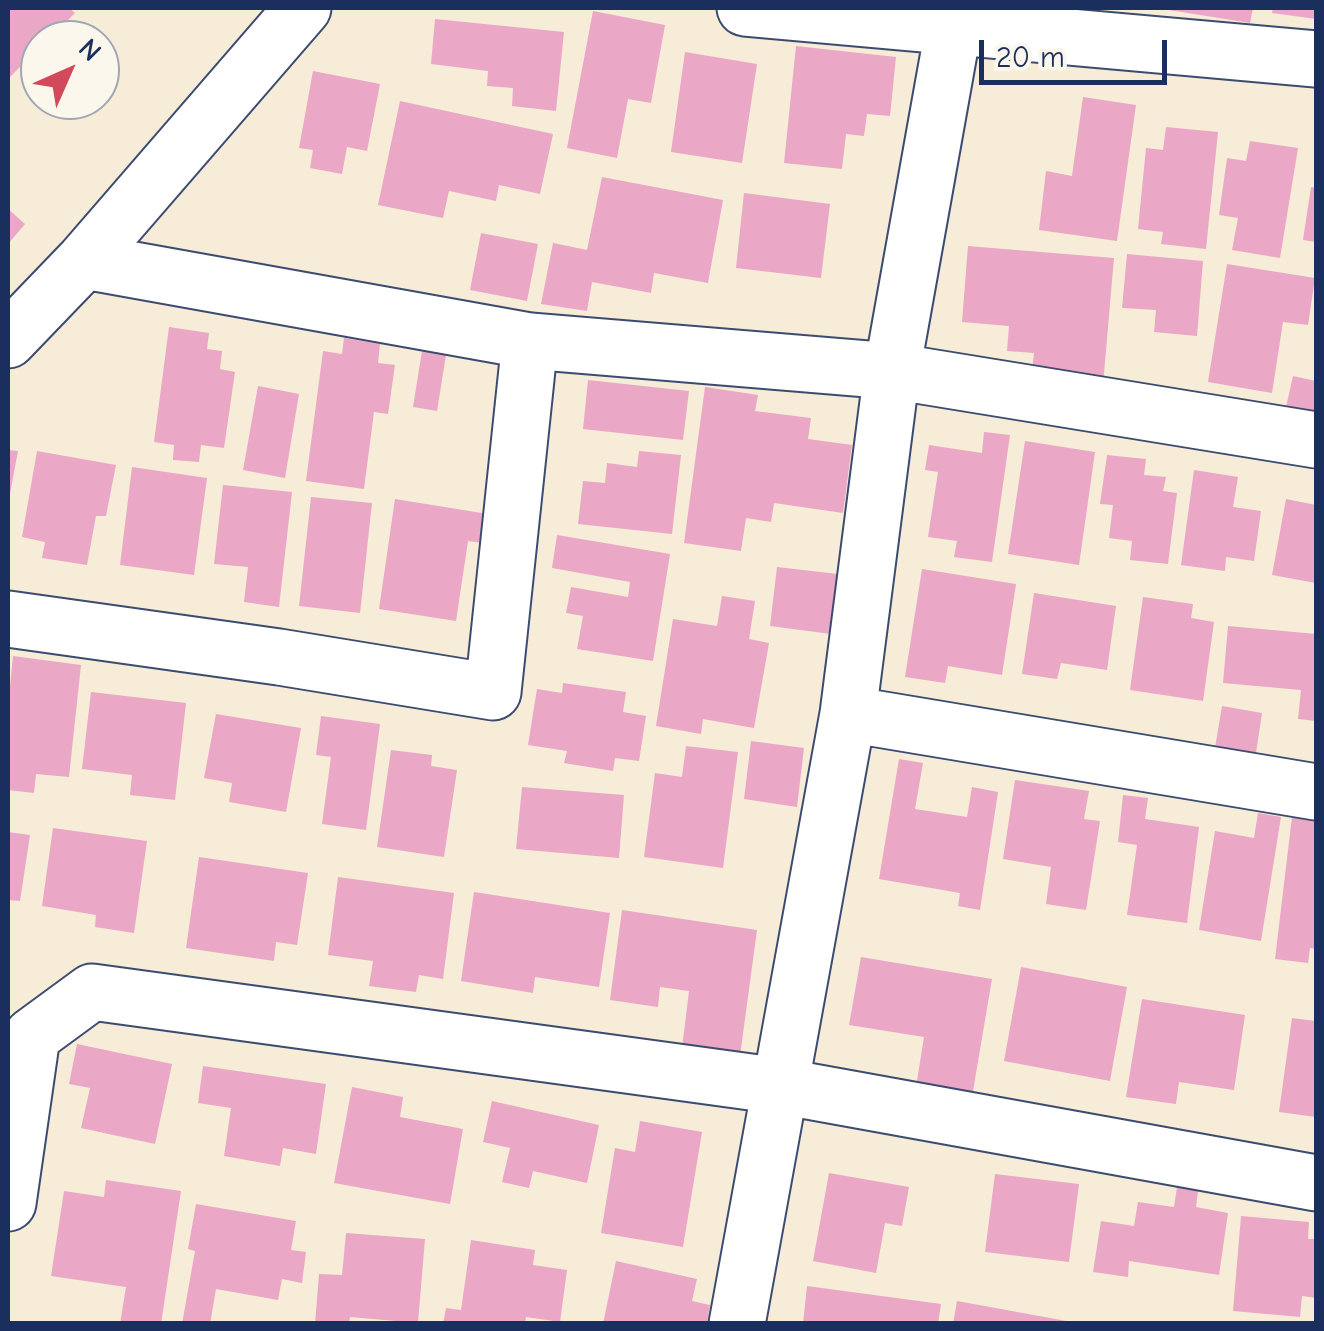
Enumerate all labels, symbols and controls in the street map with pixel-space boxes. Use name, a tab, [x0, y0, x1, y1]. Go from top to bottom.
north arrow	[20, 20, 120, 120]
scale bar	[984, 20, 1172, 82]
text: N	[72, 32, 108, 68]
text: 20 m	[996, 40, 1065, 75]

